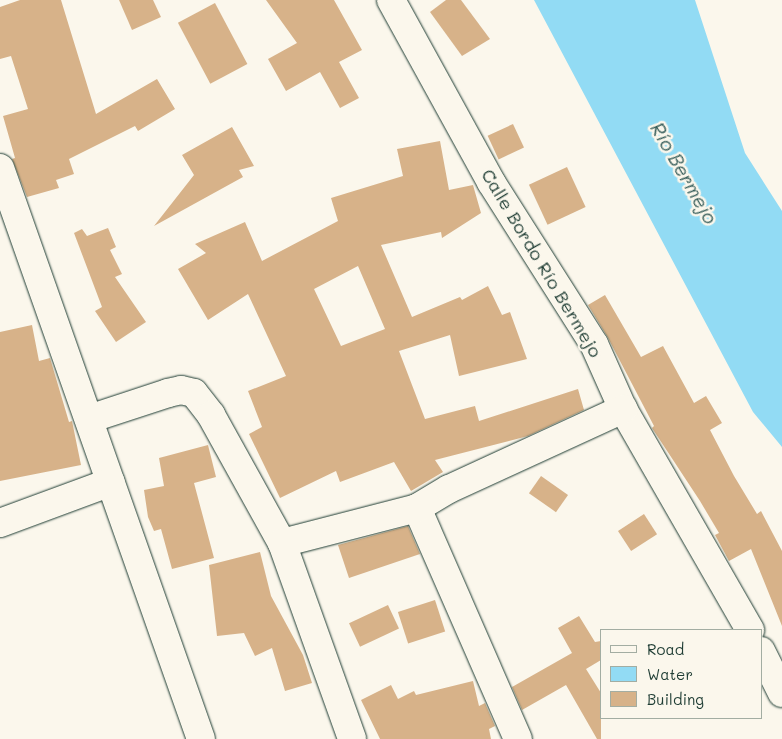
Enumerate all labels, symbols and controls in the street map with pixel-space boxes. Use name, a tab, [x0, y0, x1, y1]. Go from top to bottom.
water label: Río Bermejo	[646, 118, 722, 228]
street label: Calle Bordo Río Bermejo	[477, 165, 607, 361]
legend	[600, 629, 762, 719]
text: Road	[647, 639, 684, 659]
text: Water	[647, 664, 693, 684]
text: Building	[647, 689, 704, 709]

